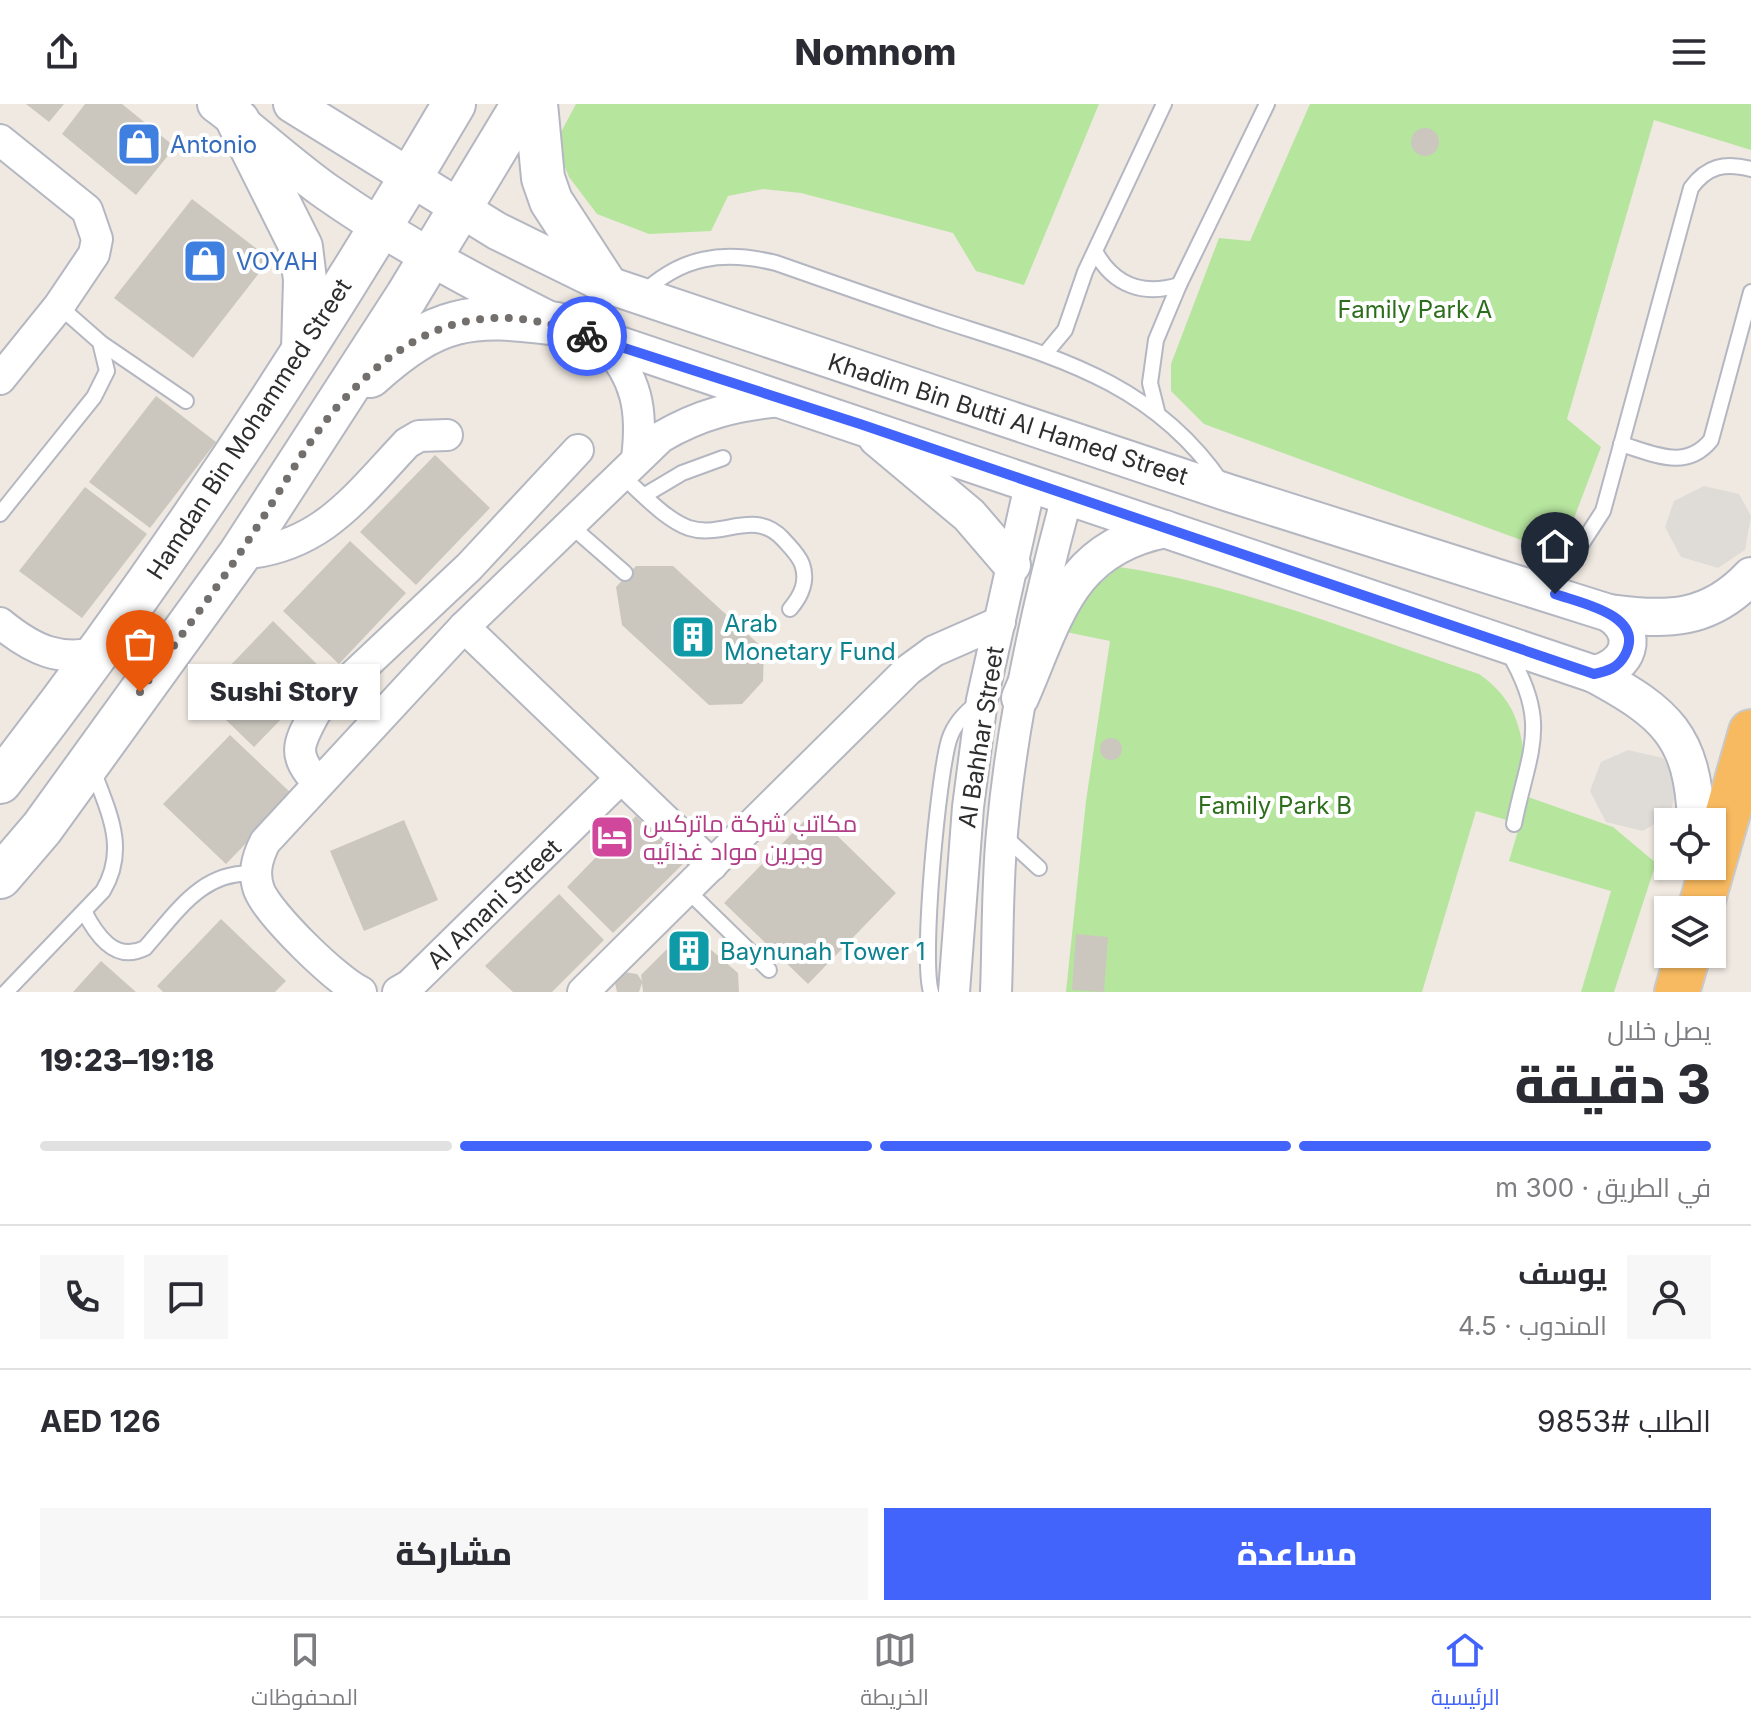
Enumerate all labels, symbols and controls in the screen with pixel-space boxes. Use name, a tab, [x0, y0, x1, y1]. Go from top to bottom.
icon: share	[40, 30, 84, 74]
text: Nomnom	[795, 30, 956, 74]
icon: menu	[1667, 30, 1711, 74]
shop icon: Antonio	[115, 120, 163, 168]
place label: Antonio	[170, 130, 257, 159]
shop icon: VOYAH	[181, 237, 229, 285]
place label: VOYAH	[236, 247, 318, 276]
street label: Hamdan Bin Mohammed Street	[141, 273, 357, 585]
park label: Family Park A	[1338, 295, 1492, 324]
courier	[547, 296, 627, 376]
icon: bike	[565, 314, 609, 358]
street label: Khadim Bin Butti Al Hamed Street	[824, 347, 1192, 491]
pin	[1521, 512, 1589, 594]
icon: home	[1533, 524, 1577, 568]
place label: Arab Monetary Fund	[724, 609, 896, 666]
pin	[106, 610, 174, 692]
building icon: Arab Monetary Fund	[669, 613, 717, 661]
icon: bag	[118, 622, 162, 666]
street label: Al Bahhar Street	[952, 644, 1010, 830]
callout: Sushi Story	[188, 664, 380, 720]
text: Sushi Story	[210, 676, 358, 707]
park label: Family Park B	[1198, 791, 1352, 820]
map controls	[1654, 808, 1726, 968]
button: locate	[1654, 808, 1726, 880]
place label: مكاتب شركة ماتركس وجرين مواد غذائيه	[643, 809, 857, 866]
hotel icon: مكاتب شركة ماتركس وجرين مواد غذائيه	[588, 813, 636, 861]
street label: Al Amani Street	[421, 833, 567, 975]
button: layers	[1654, 896, 1726, 968]
building icon: Baynunah Tower 1	[665, 927, 713, 975]
place label: Baynunah Tower 1	[720, 937, 926, 966]
text: يصل خلال	[1607, 1015, 1711, 1046]
text: 19:18–19:23	[40, 1042, 214, 1078]
text: 3 دقيقة	[1514, 1053, 1711, 1116]
text: في الطريق · 300 m	[1495, 1172, 1711, 1203]
button: phone	[40, 1255, 124, 1339]
button: chat	[144, 1255, 228, 1339]
text: يوسف	[1518, 1255, 1607, 1291]
button: person	[1627, 1255, 1711, 1339]
text: المندوب · 4.5	[1458, 1310, 1607, 1341]
text: AED 126	[40, 1403, 161, 1439]
text: الطلب #9853	[1537, 1403, 1711, 1439]
button: مشاركة	[40, 1508, 868, 1600]
button: مساعدة	[884, 1508, 1711, 1600]
tab: المحفوظات	[251, 1628, 358, 1718]
tab: الخريطة	[860, 1628, 929, 1718]
tab: الرئيسية	[1431, 1628, 1500, 1718]

